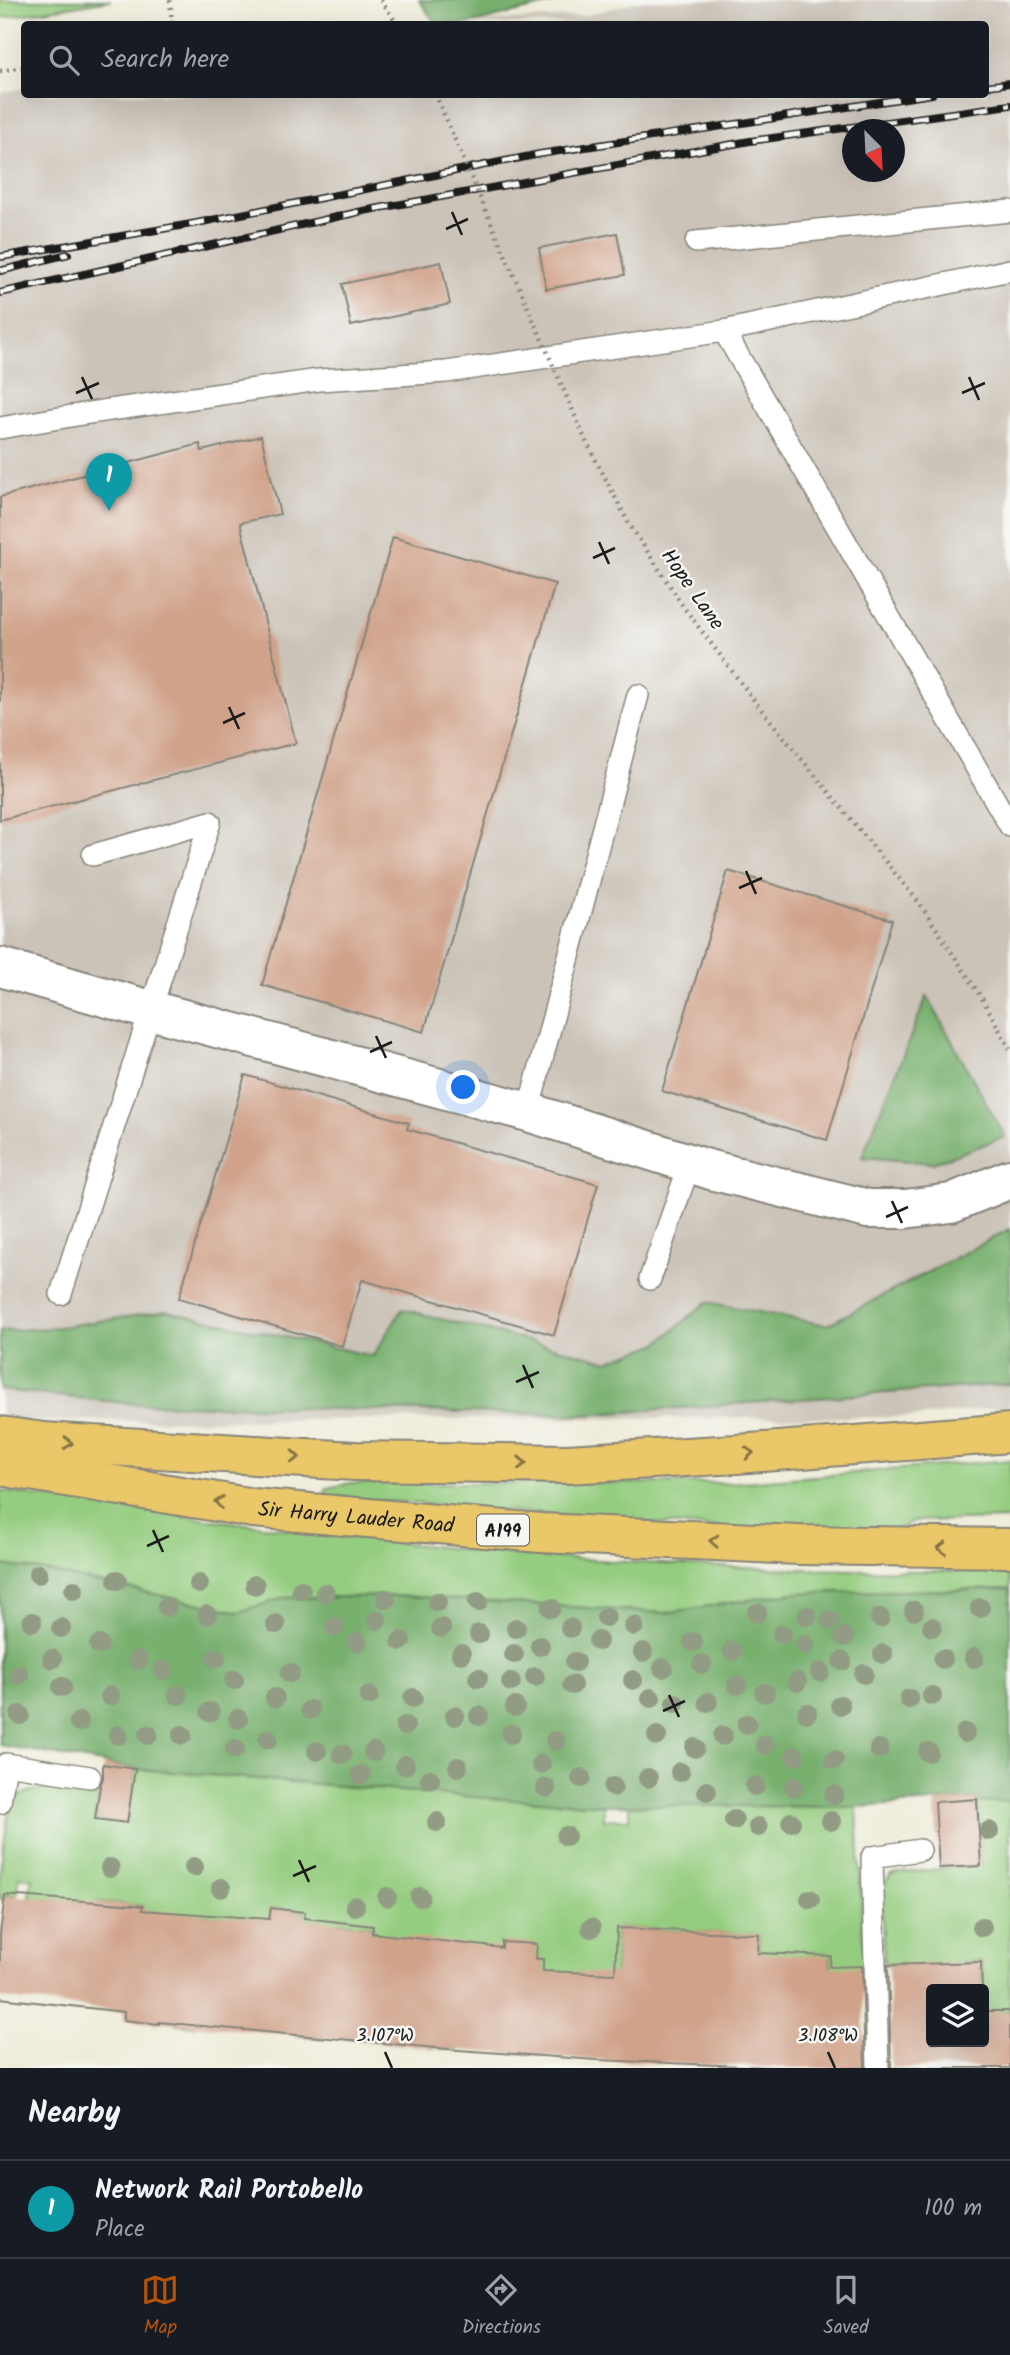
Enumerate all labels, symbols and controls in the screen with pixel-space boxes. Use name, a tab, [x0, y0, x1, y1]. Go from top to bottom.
search box	[21, 21, 989, 98]
text: Search here	[101, 39, 229, 81]
icon: search	[45, 41, 83, 79]
north arrow	[842, 119, 905, 182]
pin: 1	[86, 453, 132, 511]
street label: Hope Lane	[651, 542, 732, 638]
your location	[446, 1070, 480, 1104]
one-way arrow	[63, 1435, 74, 1450]
one-way arrow	[744, 1446, 755, 1461]
one-way arrow	[290, 1449, 301, 1464]
one-way arrow	[517, 1456, 528, 1471]
street label: Sir Harry Lauder Road	[257, 1494, 456, 1543]
one-way arrow	[213, 1495, 225, 1510]
road number: A199	[477, 1514, 529, 1546]
one-way arrow	[709, 1534, 720, 1549]
one-way arrow	[936, 1540, 947, 1556]
map controls	[926, 1984, 989, 2047]
button: layers	[926, 1984, 989, 2047]
text: 3.107°W	[356, 2022, 414, 2051]
text: 3.108°W	[798, 2022, 858, 2051]
text: Nearby	[28, 2090, 120, 2138]
text: Network Rail Portobello	[95, 2170, 363, 2212]
text: 1	[48, 2191, 54, 2227]
text: 100 m	[924, 2191, 982, 2227]
text: Place	[95, 2212, 145, 2248]
tab: Map	[141, 2271, 179, 2343]
tab: Directions	[462, 2271, 541, 2343]
tab: Saved	[824, 2271, 869, 2343]

